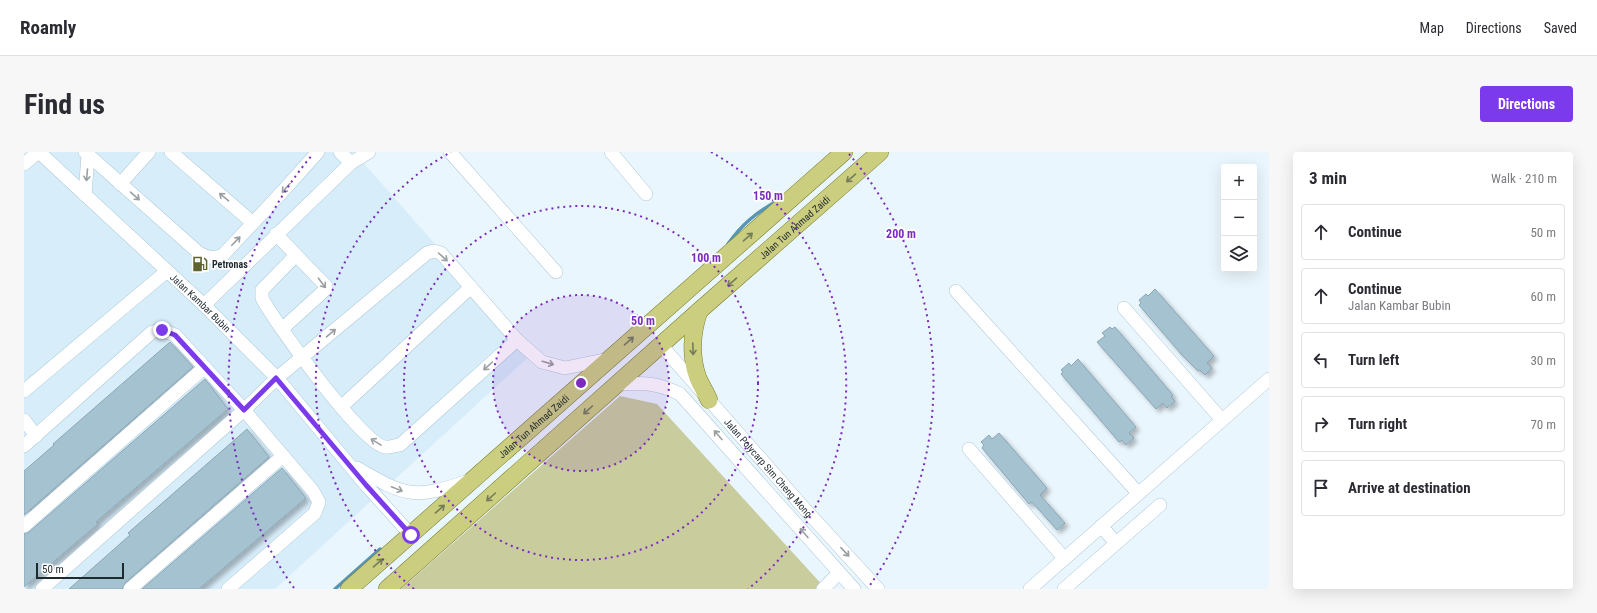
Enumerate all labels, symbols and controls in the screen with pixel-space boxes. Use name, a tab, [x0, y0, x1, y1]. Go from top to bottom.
text: Roamly	[20, 16, 76, 39]
text: Map	[1420, 20, 1444, 36]
text: Directions	[1466, 20, 1522, 36]
text: Saved	[1544, 20, 1577, 36]
button: Directions	[1480, 86, 1573, 122]
text: Find us	[24, 88, 105, 121]
map controls	[1221, 164, 1257, 272]
button: +	[1221, 164, 1257, 200]
one-way arrow	[83, 168, 90, 181]
text: 3 min	[1309, 168, 1347, 188]
text: Walk · 210 m	[1491, 171, 1557, 186]
one-way arrow	[845, 173, 856, 182]
one-way arrow	[281, 183, 291, 193]
text: 150 m	[753, 189, 783, 203]
one-way arrow	[129, 192, 140, 201]
one-way arrow	[218, 193, 229, 202]
street label: Jalan Tun Ahmad Zaidi	[757, 194, 832, 261]
button: −	[1221, 200, 1257, 236]
icon: ahead	[1310, 221, 1332, 243]
text: Continue	[1348, 223, 1402, 241]
text: 50 m	[1530, 225, 1556, 240]
text: 200 m	[886, 227, 916, 241]
one-way arrow	[742, 232, 753, 241]
one-way arrow	[231, 236, 240, 246]
button: layers	[1221, 236, 1257, 272]
text: 100 m	[691, 251, 721, 265]
one-way arrow	[438, 252, 448, 261]
fuel station icon: Petronas	[191, 255, 209, 273]
place label: Petronas	[212, 259, 248, 270]
street label: Jalan Kambar Bubin	[168, 272, 233, 334]
one-way arrow	[727, 277, 737, 287]
one-way arrow	[318, 278, 326, 289]
text: Continue	[1348, 280, 1402, 298]
icon: ahead	[1310, 285, 1332, 307]
text: 60 m	[1530, 289, 1556, 304]
text: Jalan Kambar Bubin	[1348, 298, 1451, 313]
text: 50 m	[631, 314, 655, 328]
route end	[153, 321, 171, 339]
one-way arrow	[326, 329, 337, 338]
one-way arrow	[624, 337, 634, 346]
one-way arrow	[690, 342, 697, 355]
icon: left	[1310, 349, 1332, 371]
text: Turn left	[1348, 351, 1399, 369]
text: 30 m	[1530, 353, 1556, 368]
one-way arrow	[541, 360, 554, 367]
one-way arrow	[483, 361, 493, 371]
centre of rings	[574, 376, 588, 390]
street label: Jalan Tun Ahmad Zaidi	[496, 393, 571, 461]
one-way arrow	[583, 405, 593, 415]
icon: right	[1310, 413, 1332, 435]
text: Turn right	[1348, 415, 1407, 433]
street label: Jalan Polycarp Sim Cheng Mong	[722, 416, 814, 519]
text: 70 m	[1530, 417, 1556, 432]
one-way arrow	[714, 431, 723, 441]
one-way arrow	[370, 438, 382, 446]
icon: arrive	[1310, 477, 1332, 499]
text: Arrive at destination	[1348, 479, 1471, 497]
one-way arrow	[390, 486, 402, 494]
one-way arrow	[486, 492, 496, 502]
one-way arrow	[435, 505, 446, 514]
route start	[402, 526, 420, 544]
one-way arrow	[799, 528, 809, 538]
one-way arrow	[840, 547, 849, 557]
one-way arrow	[373, 559, 384, 568]
scale bar	[36, 561, 124, 580]
text: 50 m	[42, 563, 64, 576]

